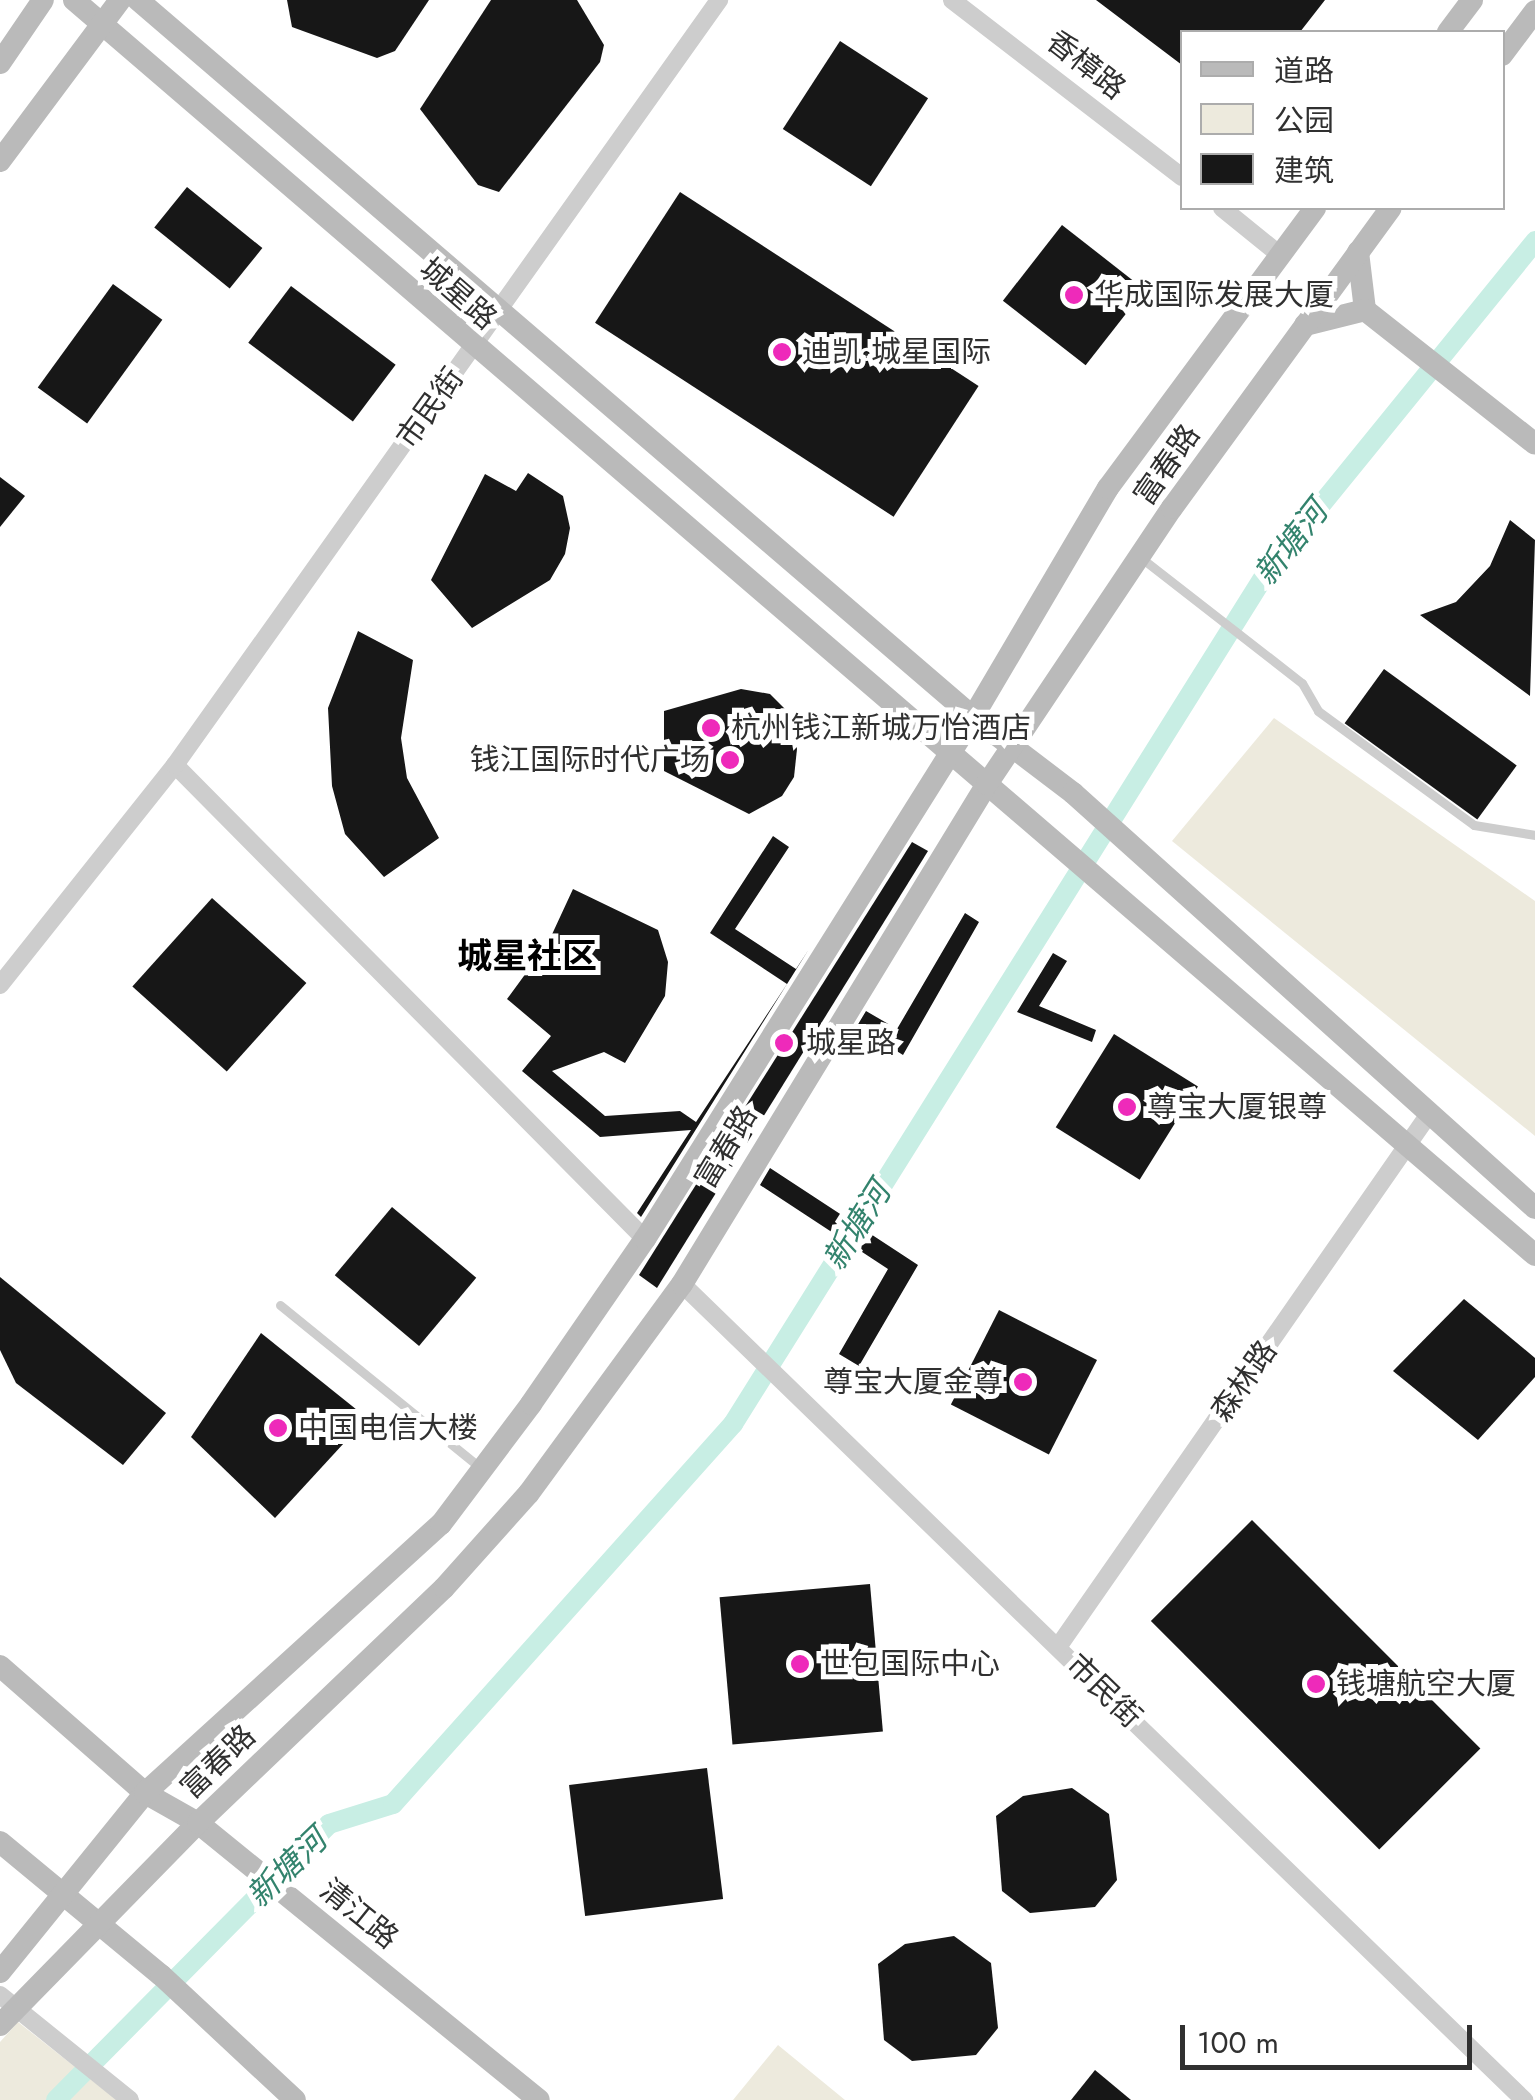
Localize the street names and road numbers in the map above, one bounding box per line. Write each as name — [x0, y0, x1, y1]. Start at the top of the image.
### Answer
street label: 香樟路 — [1039, 23, 1133, 107]
street label: 城星路 — [412, 251, 504, 337]
street label: 市民街 — [389, 361, 471, 455]
street label: 富春路 — [1126, 418, 1208, 512]
street label: 富春路 — [687, 1099, 765, 1195]
street label: 森林路 — [1203, 1334, 1285, 1428]
street label: 市民街 — [1059, 1647, 1149, 1735]
street label: 富春路 — [173, 1718, 263, 1806]
street label: 清江路 — [313, 1872, 405, 1956]

